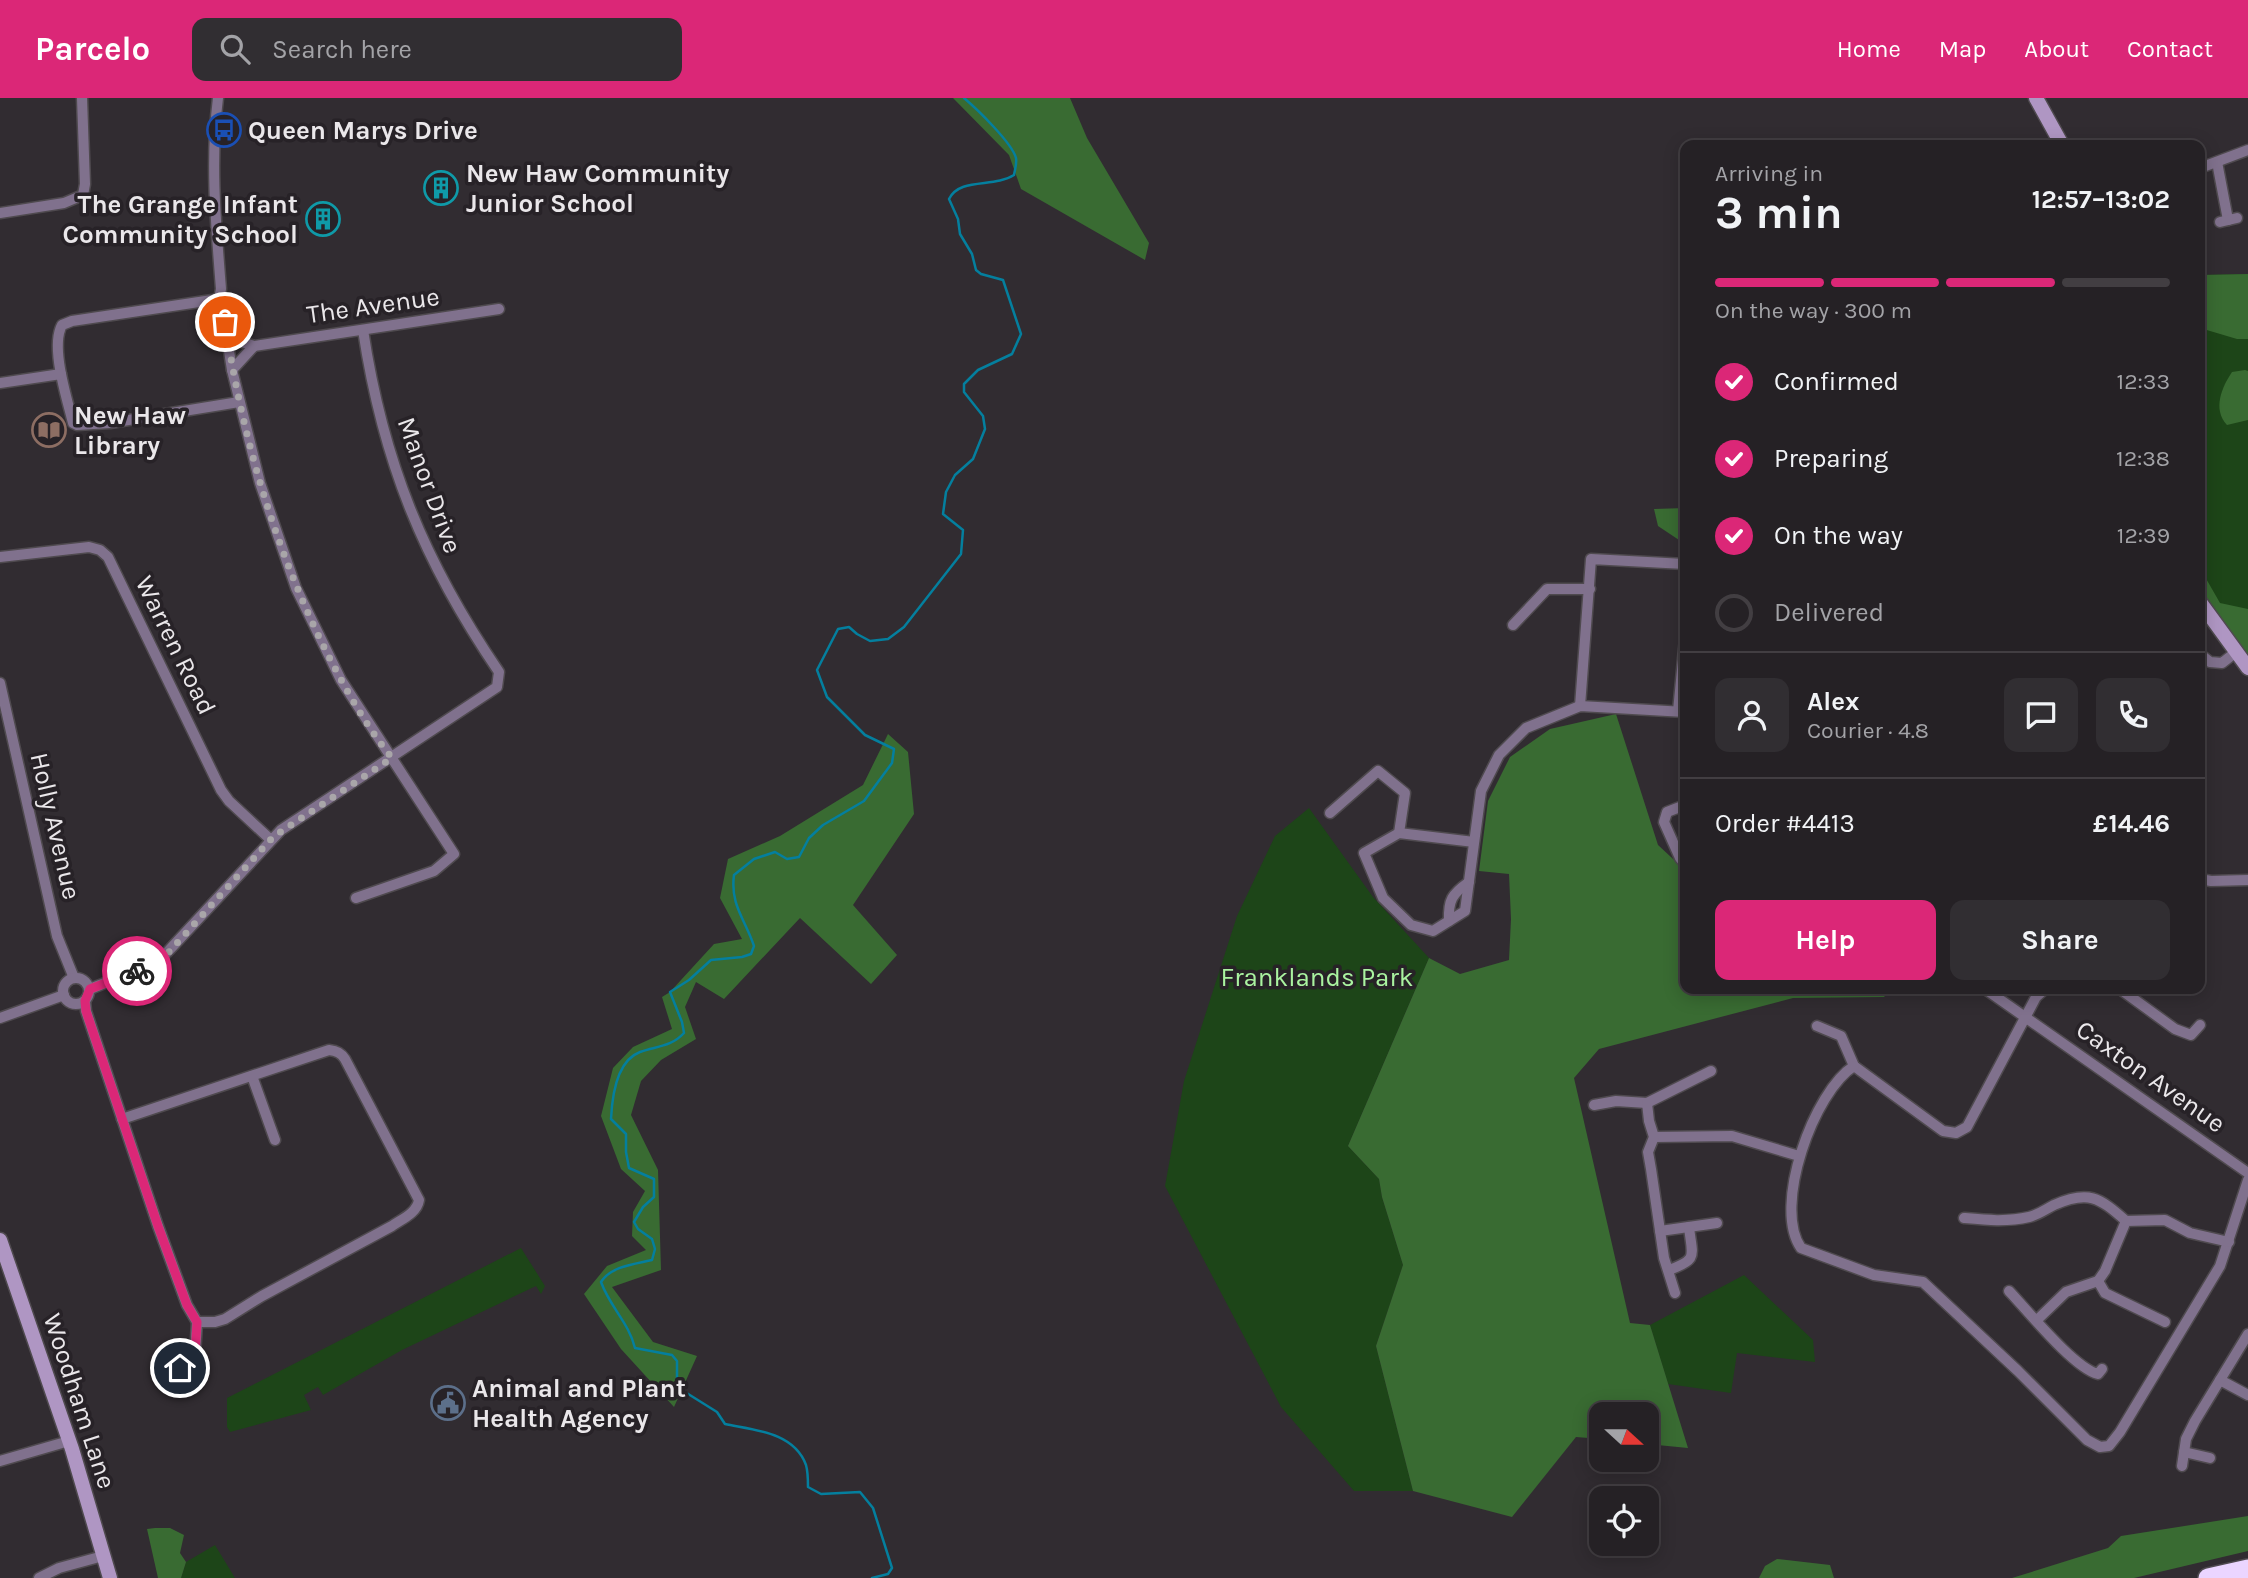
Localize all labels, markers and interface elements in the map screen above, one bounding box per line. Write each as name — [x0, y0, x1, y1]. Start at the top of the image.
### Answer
search box — [192, 18, 682, 81]
text: Parcelo — [35, 30, 150, 68]
icon: search — [216, 30, 254, 68]
text: Search here — [272, 34, 412, 65]
text: Home — [1837, 35, 1901, 63]
text: Map — [1939, 35, 1986, 63]
text: About — [2024, 35, 2089, 63]
text: Contact — [2127, 35, 2213, 63]
bus stop icon: Queen Marys Drive — [205, 111, 243, 149]
place label: Queen Marys Drive — [248, 115, 478, 146]
place label: New Haw Community Junior School — [466, 158, 729, 219]
text: Arriving in — [1715, 160, 1823, 187]
building icon: New Haw Community Junior School — [422, 169, 460, 207]
text: 12:57–13:02 — [2032, 184, 2170, 215]
text: 3 min — [1715, 186, 1843, 240]
place label: The Grange Infant Community School — [63, 189, 298, 250]
building icon: The Grange Infant Community School — [304, 200, 342, 238]
street label: The Avenue — [305, 281, 441, 330]
pin — [195, 292, 255, 352]
text: On the way · 300 m — [1715, 297, 1912, 324]
icon: bag — [206, 303, 244, 341]
icon: check — [1715, 363, 1753, 401]
text: Confirmed — [1774, 366, 1899, 397]
text: 12:33 — [2117, 368, 2170, 395]
place label: New Haw Library — [74, 400, 186, 461]
library icon: New Haw Library — [30, 411, 68, 449]
street label: Manor Drive — [391, 413, 468, 557]
icon: check — [1715, 440, 1753, 478]
text: Preparing — [1774, 443, 1888, 474]
text: 12:38 — [2116, 445, 2170, 472]
icon: check — [1715, 517, 1753, 555]
text: On the way — [1774, 520, 1903, 551]
text: 12:39 — [2117, 522, 2170, 549]
street label: Warren Road — [129, 571, 222, 720]
text: Delivered — [1774, 597, 1884, 628]
button: person — [1715, 678, 1789, 752]
button: chat — [2004, 678, 2078, 752]
button: phone — [2096, 678, 2170, 752]
text: Alex — [1807, 686, 1859, 717]
text: Courier · 4.8 — [1807, 717, 1929, 744]
street label: Holly Avenue — [24, 750, 87, 903]
text: Order #4413 — [1715, 808, 1855, 839]
text: £14.46 — [2093, 808, 2170, 839]
button: Help — [1715, 900, 1936, 980]
button: Share — [1950, 900, 2170, 980]
courier — [102, 936, 172, 1006]
icon: bike — [118, 952, 156, 990]
park label: Franklands Park — [1221, 962, 1413, 993]
street label: Caxton Avenue — [2070, 1014, 2231, 1139]
street label: Woodham Lane — [37, 1310, 122, 1493]
pin — [150, 1338, 210, 1398]
icon: home — [161, 1349, 199, 1387]
place label: Animal and Plant Health Agency — [472, 1373, 686, 1434]
public building icon: Animal and Plant Health Agency — [429, 1384, 467, 1422]
north arrow — [1589, 1402, 1659, 1472]
map controls — [1589, 1402, 1659, 1556]
button: locate — [1589, 1486, 1659, 1556]

